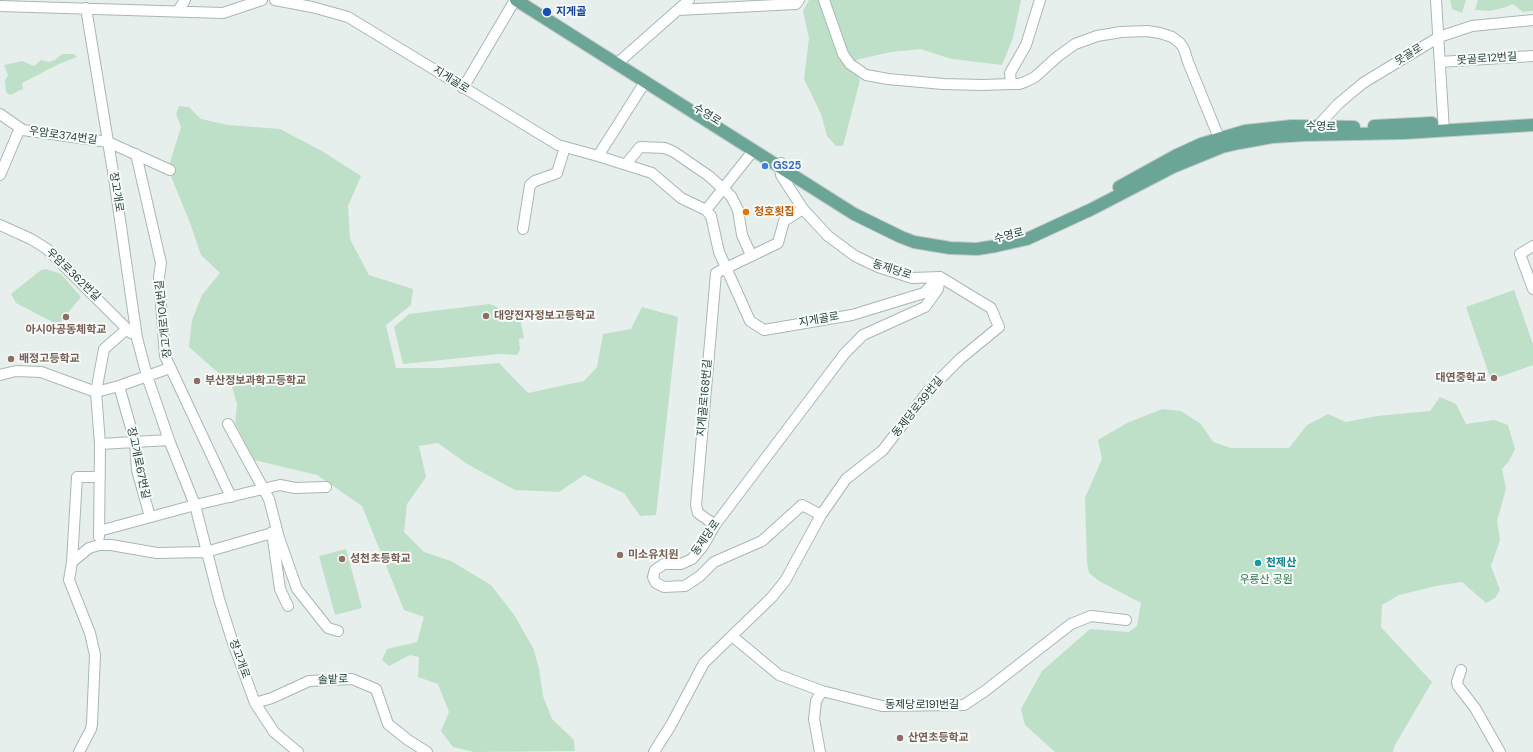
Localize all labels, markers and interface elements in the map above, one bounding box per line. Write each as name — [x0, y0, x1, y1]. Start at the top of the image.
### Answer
place label: 지게골 — [556, 5, 586, 19]
marker: 지게골 — [541, 6, 553, 18]
street label: 못골로 — [1393, 41, 1425, 69]
street label: 못골로12번길 — [1456, 50, 1518, 68]
street label: 지게골로 — [430, 64, 472, 96]
street label: 수영로 — [691, 101, 723, 129]
street label: 수영로 — [1306, 120, 1336, 134]
street label: 우암로374번길 — [28, 125, 98, 147]
place label: GS25 — [773, 159, 801, 173]
marker: GS25 — [760, 161, 770, 171]
street label: 장고개로 — [106, 171, 126, 213]
place label: 청호횟집 — [754, 205, 794, 219]
marker: 청호횟집 — [741, 207, 751, 217]
street label: 수영로 — [993, 226, 1025, 246]
street label: 우암로362번길 — [43, 246, 103, 304]
street label: 동제당로 — [871, 257, 913, 283]
street label: 장고개로104번길 — [153, 279, 175, 359]
place label: 대양전자정보고등학교 — [494, 309, 595, 323]
street label: 지게골로 — [798, 310, 840, 330]
marker: 대양전자정보고등학교 — [481, 311, 491, 321]
marker: 아시아공동체학교 — [61, 312, 71, 322]
place label: 아시아공동체학교 — [26, 323, 106, 337]
place label: 배정고등학교 — [19, 352, 80, 366]
marker: 배정고등학교 — [6, 354, 16, 364]
street label: 지게골로168번길 — [695, 359, 715, 437]
place label: 대연중학교 — [1435, 371, 1486, 385]
marker: 대연중학교 — [1489, 373, 1499, 383]
place label: 부산정보과학고등학교 — [205, 374, 306, 388]
street label: 동제당로39번길 — [890, 374, 946, 440]
marker: 부산정보과학고등학교 — [192, 376, 202, 386]
street label: 장고개로67번길 — [124, 426, 152, 500]
street label: 동제당로 — [689, 518, 723, 558]
place label: 미소유치원 — [628, 548, 679, 562]
marker: 미소유치원 — [615, 550, 625, 560]
place label: 성천초등학교 — [350, 552, 411, 566]
marker: 성천초등학교 — [337, 554, 347, 564]
place label: 천제산 — [1266, 556, 1296, 570]
marker: 천제산 — [1253, 558, 1263, 568]
park label: 우룡산 공원 — [1239, 573, 1293, 587]
street label: 장고개로 — [226, 638, 252, 680]
street label: 솔밭로 — [318, 673, 348, 687]
street label: 동제당로191번길 — [885, 698, 959, 712]
place label: 산연초등학교 — [908, 731, 969, 745]
marker: 산연초등학교 — [895, 733, 905, 743]

